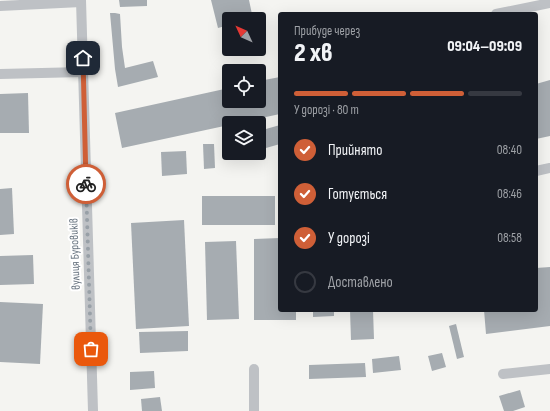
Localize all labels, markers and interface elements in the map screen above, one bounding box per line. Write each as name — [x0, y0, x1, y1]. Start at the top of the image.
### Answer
north arrow — [222, 12, 266, 56]
map controls — [222, 12, 266, 160]
text: Прибуде через — [294, 23, 360, 39]
text: 09:04–09:09 — [447, 37, 522, 56]
text: 2 хв — [294, 38, 333, 69]
pin — [66, 41, 100, 75]
icon: home — [72, 47, 94, 69]
button: locate — [222, 64, 266, 108]
text: У дорозі · 80 m — [294, 102, 359, 118]
button: layers — [222, 116, 266, 160]
icon: check — [294, 139, 316, 161]
text: Прийнято — [328, 141, 382, 160]
text: 08:40 — [497, 142, 522, 158]
courier — [66, 164, 106, 204]
icon: bike — [75, 173, 97, 195]
icon: check — [294, 183, 316, 205]
text: Готується — [328, 185, 387, 204]
text: 08:46 — [497, 186, 522, 202]
street label: вулиця Буровиків — [66, 218, 84, 290]
icon: check — [294, 227, 316, 249]
text: У дорозі — [328, 229, 370, 248]
text: 08:58 — [497, 230, 522, 246]
text: Доставлено — [328, 273, 393, 292]
pin — [74, 332, 108, 366]
icon: bag — [80, 338, 102, 360]

